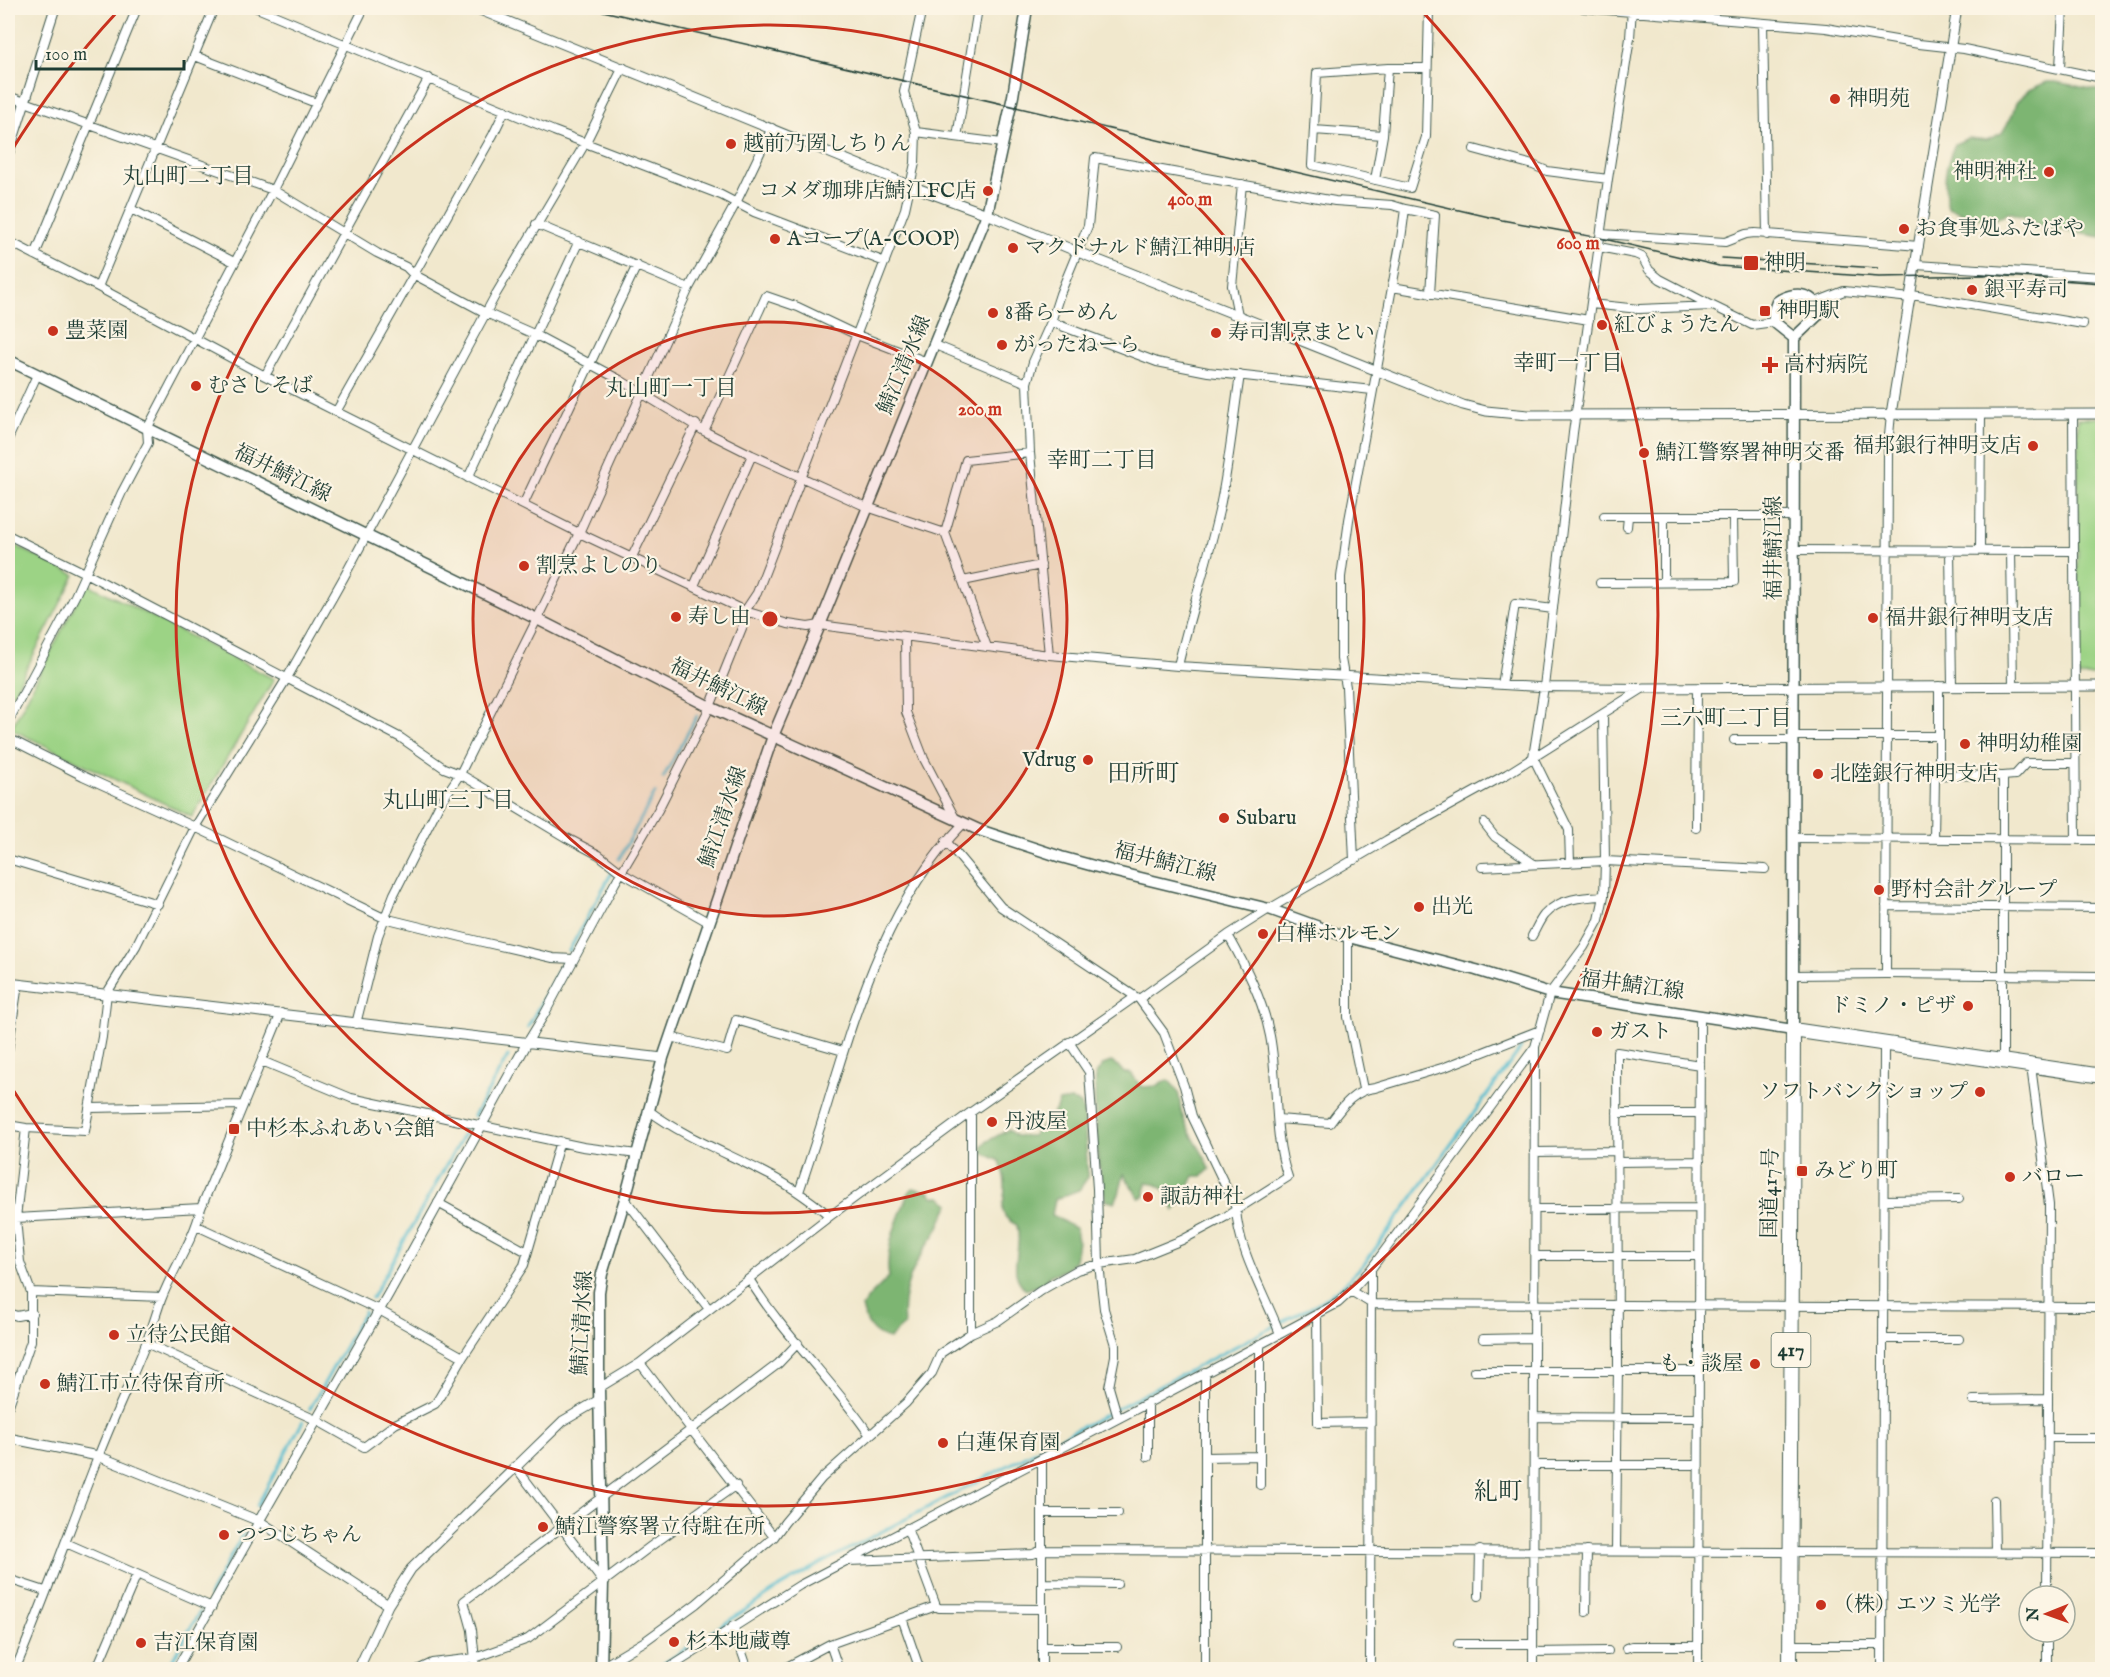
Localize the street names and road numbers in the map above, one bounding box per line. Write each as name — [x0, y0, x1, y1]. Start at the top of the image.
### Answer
street label: 鯖江清水線 — [872, 311, 938, 419]
street label: 福井鯖江線 — [229, 439, 335, 509]
street label: 福井鯖江線 — [1761, 496, 1788, 601]
street label: 福井鯖江線 — [665, 653, 771, 723]
street label: 鯖江清水線 — [694, 763, 754, 871]
street label: 福井鯖江線 — [1111, 837, 1219, 889]
street label: 福井鯖江線 — [1578, 965, 1686, 1007]
street label: 国道417号 — [1757, 1147, 1785, 1239]
street label: 鯖江清水線 — [567, 1270, 599, 1376]
road number: 417 — [1772, 1333, 1810, 1367]

